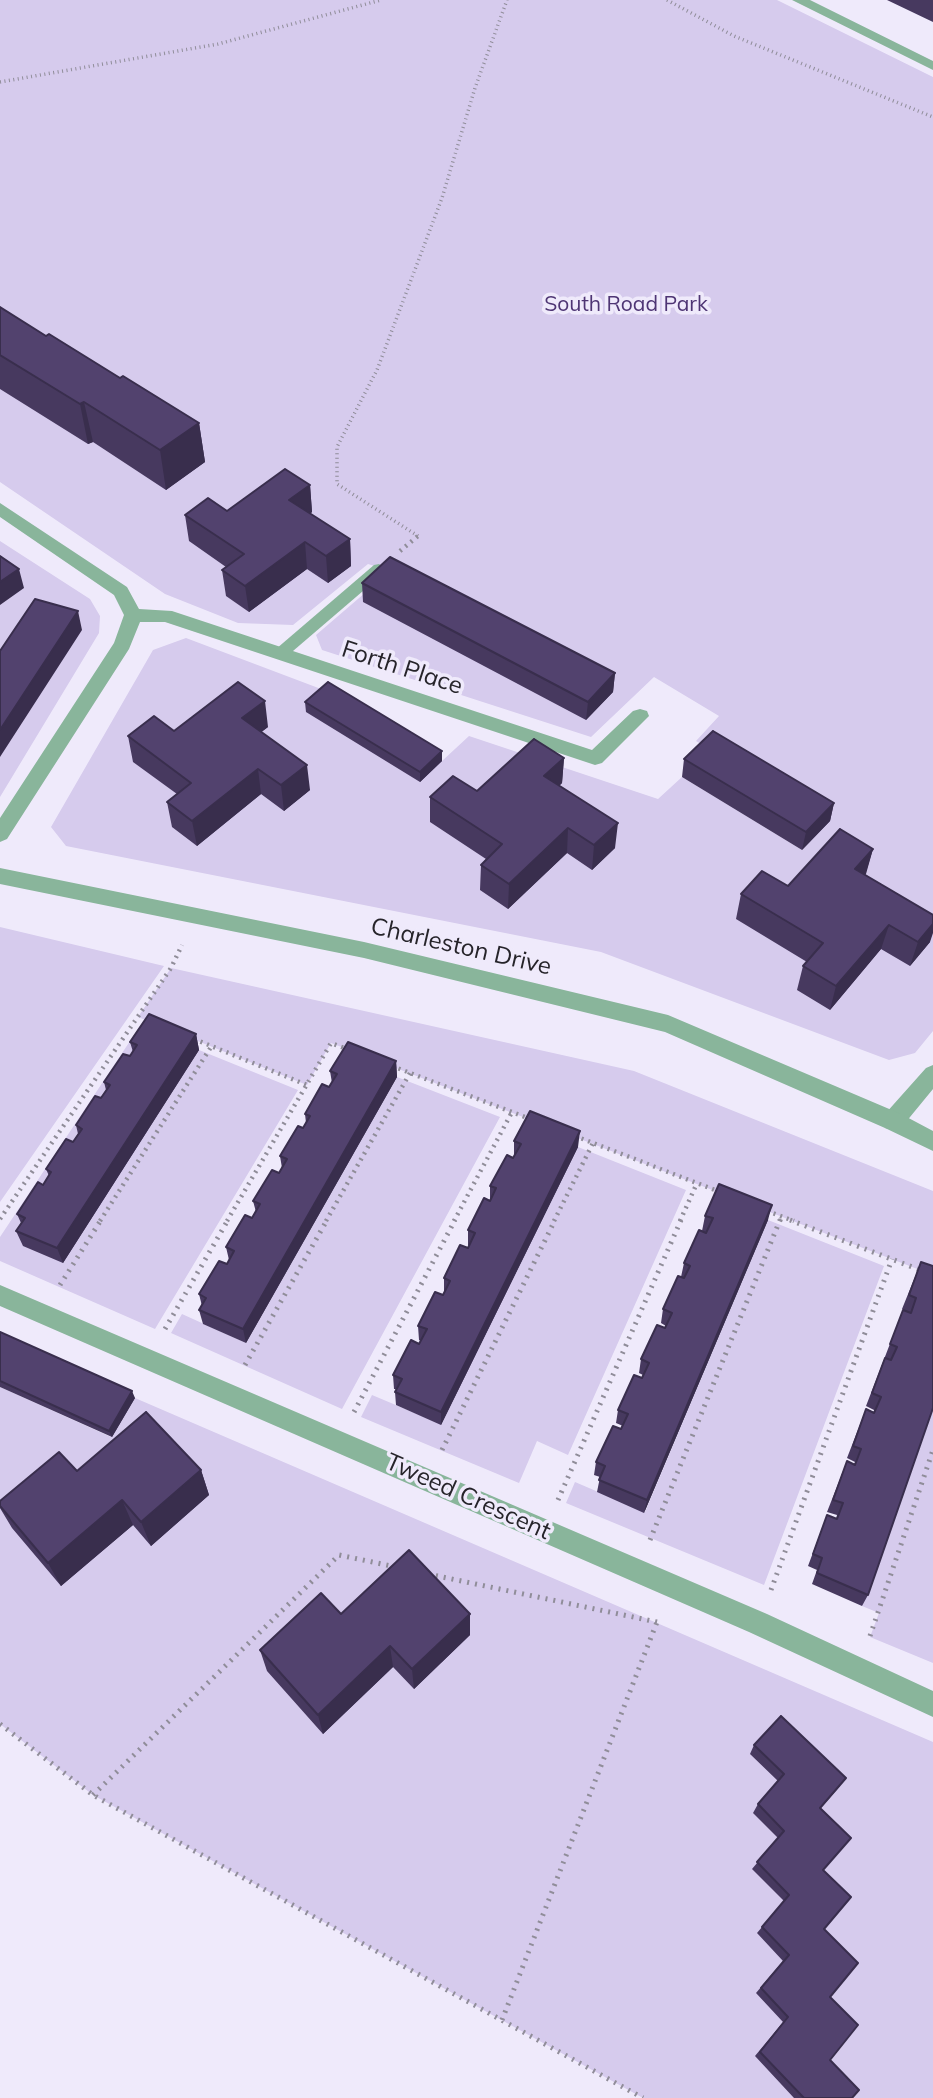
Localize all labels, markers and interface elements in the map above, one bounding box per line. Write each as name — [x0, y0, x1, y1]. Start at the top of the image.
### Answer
park label: South Road Park — [544, 292, 708, 318]
street label: Forth Place — [338, 635, 466, 701]
street label: Charleston Drive — [368, 912, 554, 982]
street label: Tweed Crescent — [381, 1448, 555, 1546]

